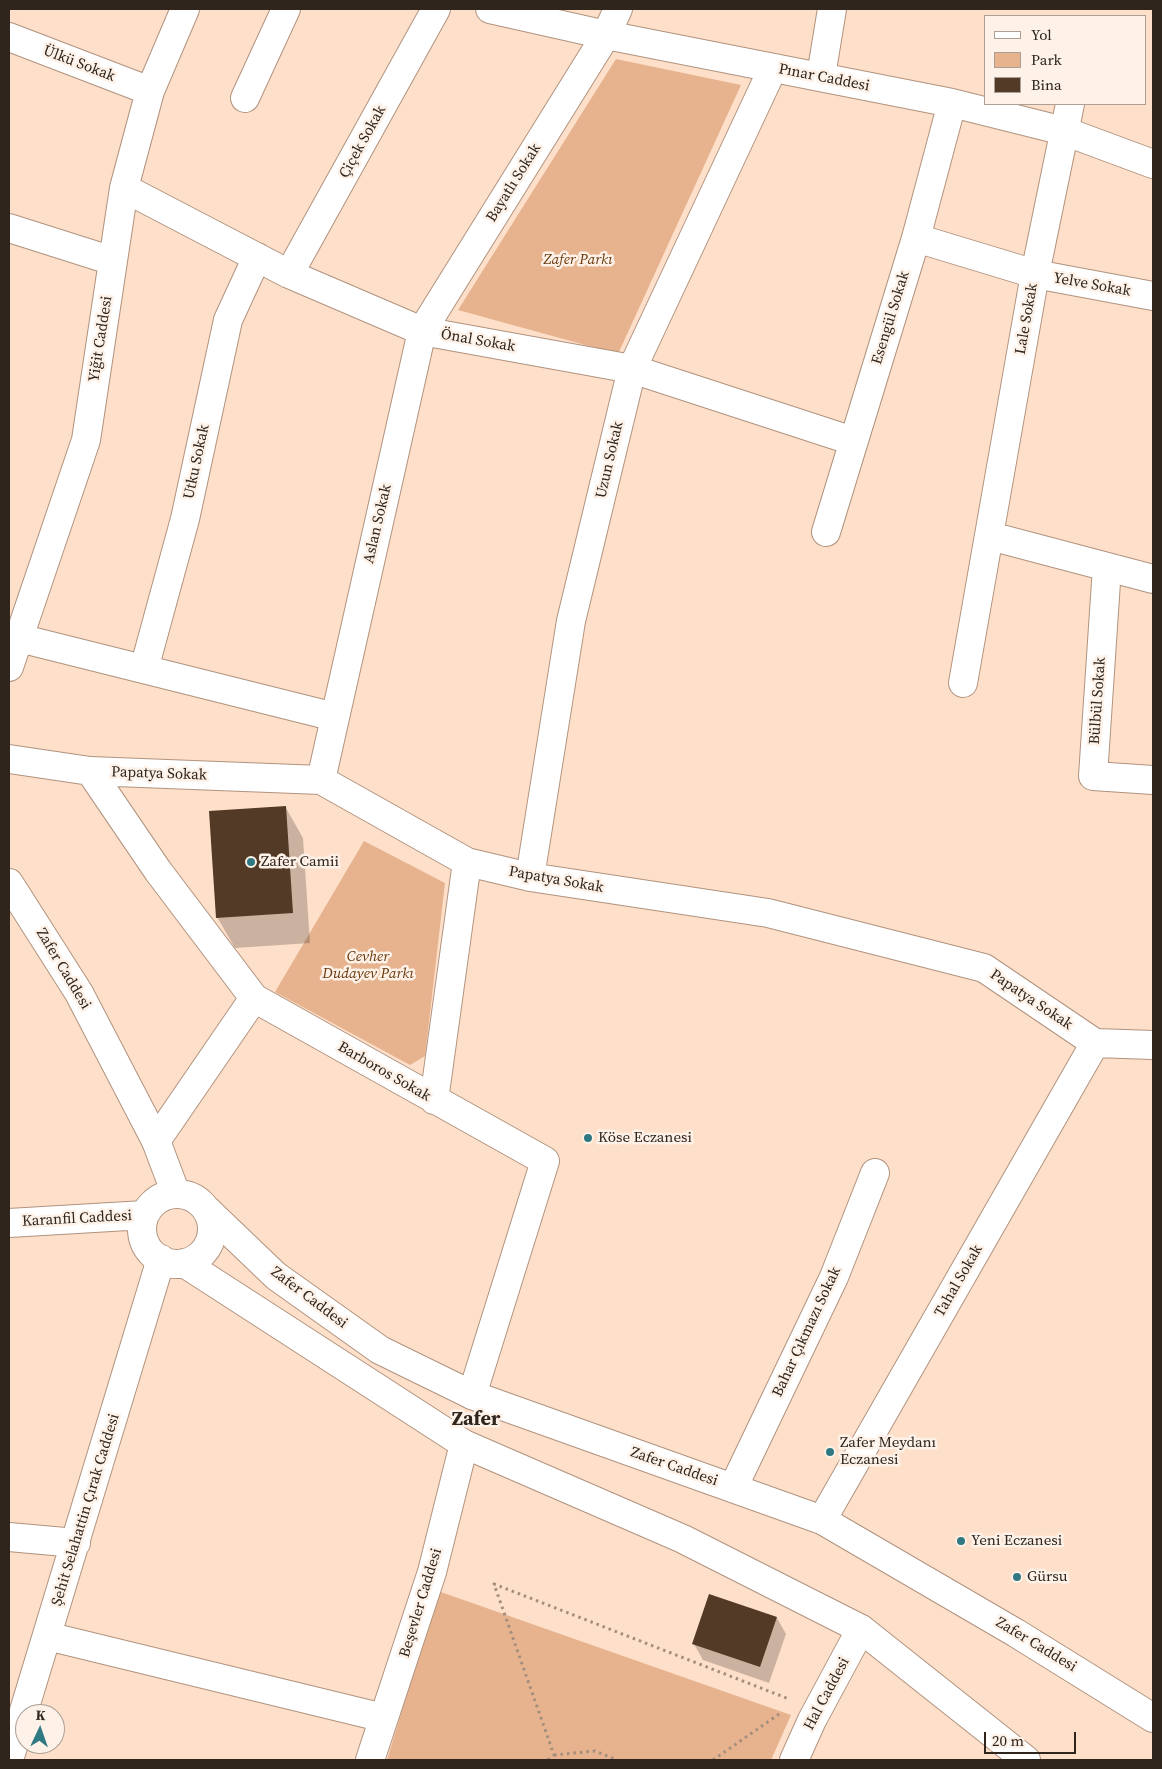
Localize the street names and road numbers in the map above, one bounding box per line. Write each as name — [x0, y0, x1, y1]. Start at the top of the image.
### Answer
street label: Ülkü Sokak — [40, 42, 118, 86]
street label: Pınar Caddesi — [777, 60, 871, 96]
street label: Çiçek Sokak — [336, 103, 390, 181]
street label: Bayatlı Sokak — [483, 140, 545, 226]
street label: Esengül Sokak — [868, 269, 914, 367]
street label: Yelve Sokak — [1052, 269, 1132, 301]
street label: Lale Sokak — [1012, 282, 1042, 356]
street label: Yiğit Caddesi — [85, 295, 117, 383]
street label: Önal Sokak — [439, 326, 517, 356]
street label: Uzun Sokak — [592, 420, 628, 500]
street label: Utku Sokak — [180, 423, 214, 501]
street label: Aslan Sokak — [360, 483, 396, 565]
street label: Bülbül Sokak — [1086, 657, 1110, 745]
street label: Papatya Sokak — [111, 763, 207, 785]
street label: Papatya Sokak — [507, 863, 605, 897]
street label: Zafer Caddesi — [32, 925, 94, 1013]
street label: Papatya Sokak — [986, 966, 1076, 1034]
street label: Barboros Sokak — [334, 1038, 434, 1106]
street label: Karanfil Caddesi — [22, 1207, 132, 1231]
street label: Tahal Sokak — [931, 1242, 987, 1320]
street label: Zafer Caddesi — [267, 1263, 351, 1333]
street label: Bahar Çıkmazı Sokak — [769, 1264, 845, 1400]
street label: Şehit Selahattin Çırak Caddesi — [48, 1412, 124, 1608]
street label: Zafer Caddesi — [628, 1444, 720, 1490]
street label: Beşevler Caddesi — [396, 1546, 446, 1660]
street label: Zafer Caddesi — [992, 1614, 1080, 1676]
street label: Hal Caddesi — [800, 1655, 854, 1733]

